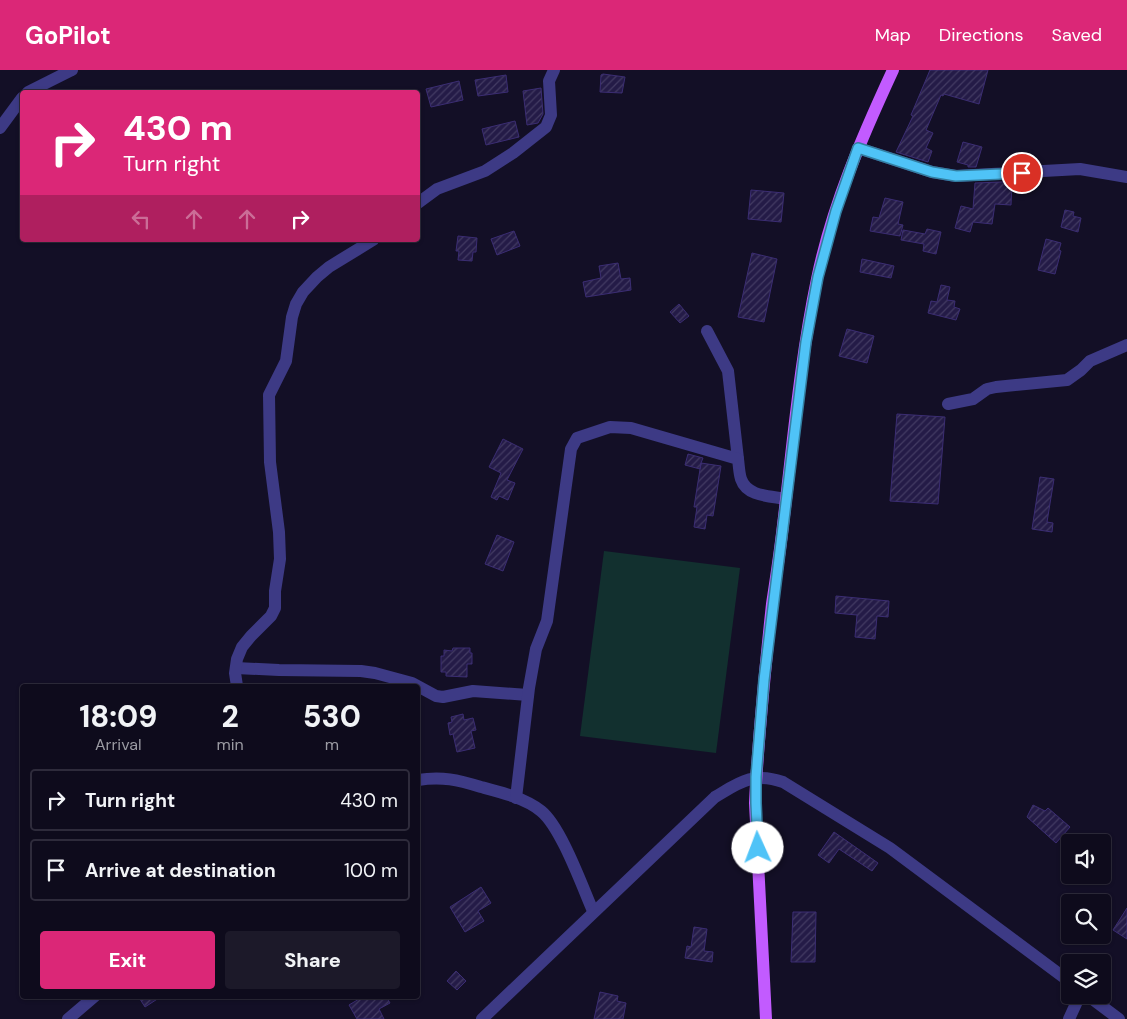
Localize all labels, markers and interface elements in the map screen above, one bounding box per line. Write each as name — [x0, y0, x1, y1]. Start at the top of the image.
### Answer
text: GoPilot — [25, 20, 111, 51]
text: Map — [875, 23, 911, 47]
text: Directions — [939, 23, 1024, 47]
text: Saved — [1052, 23, 1102, 47]
text: 430 m — [123, 105, 233, 151]
icon: right — [40, 110, 105, 175]
text: Turn right — [123, 149, 220, 178]
pin — [1001, 152, 1043, 194]
icon: arrive — [1008, 159, 1036, 187]
icon: left — [127, 205, 155, 233]
icon: ahead — [180, 205, 208, 233]
icon: ahead — [233, 205, 261, 233]
icon: right — [286, 205, 314, 233]
text: 18:09 — [79, 697, 157, 736]
text: 2 — [221, 697, 239, 736]
text: 530 — [303, 697, 361, 736]
text: Arrival — [95, 734, 142, 755]
text: min — [216, 734, 244, 755]
text: m — [325, 734, 339, 755]
icon: right — [42, 786, 70, 814]
text: Turn right — [85, 788, 175, 813]
text: 430 m — [340, 788, 398, 813]
position arrow — [731, 821, 783, 873]
map controls — [1061, 834, 1111, 1004]
button: sound — [1061, 834, 1111, 884]
icon: arrive — [42, 856, 70, 884]
text: Arrive at destination — [85, 858, 276, 883]
text: 100 m — [344, 858, 398, 883]
button: search — [1061, 894, 1111, 944]
button: Exit — [40, 931, 215, 989]
button: Share — [225, 931, 400, 989]
button: layers — [1061, 954, 1111, 1004]

